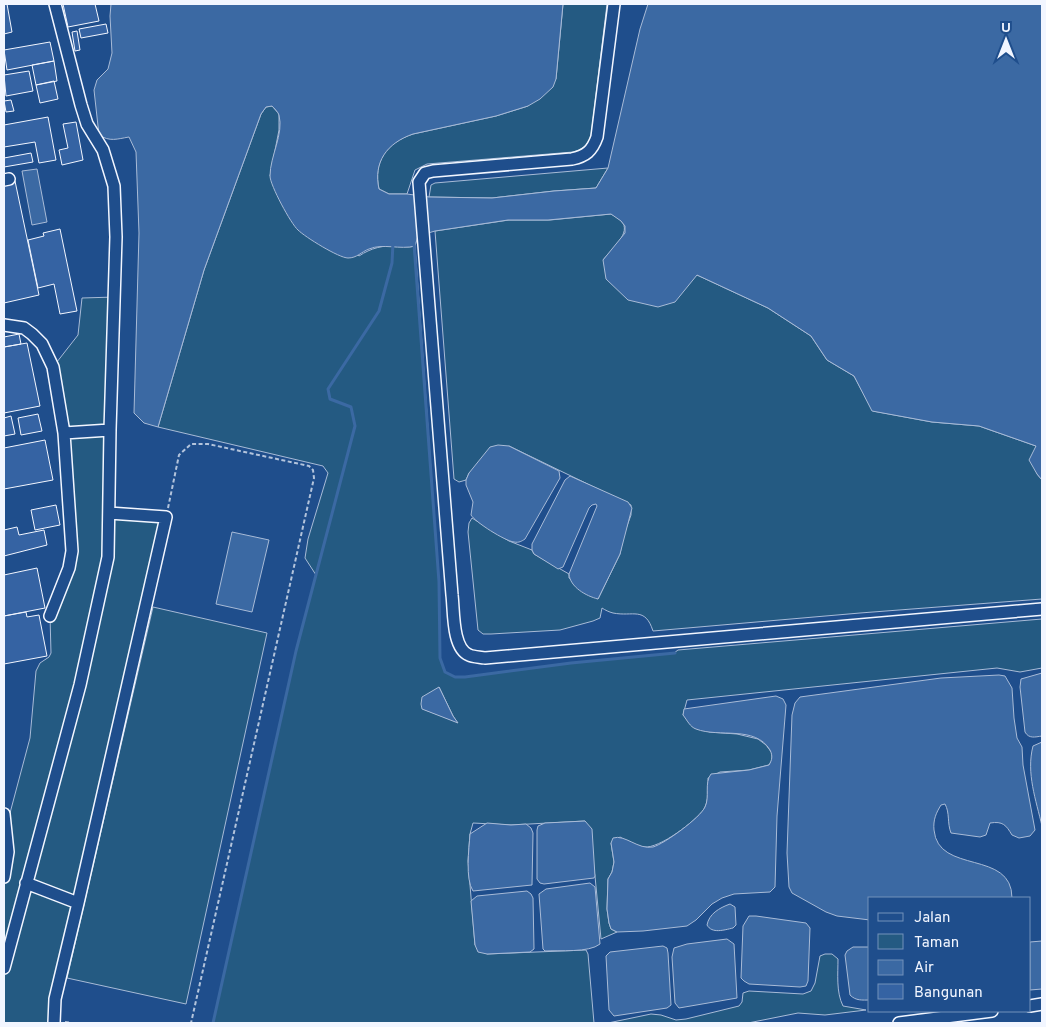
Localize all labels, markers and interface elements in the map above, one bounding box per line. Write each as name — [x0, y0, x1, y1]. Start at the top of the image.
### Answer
north arrow — [981, 15, 1031, 65]
text: U — [1001, 20, 1011, 37]
legend — [868, 897, 1031, 1012]
text: Jalan — [914, 909, 951, 928]
text: Taman — [914, 934, 959, 953]
text: Air — [914, 959, 934, 978]
text: Bangunan — [914, 984, 983, 1003]

